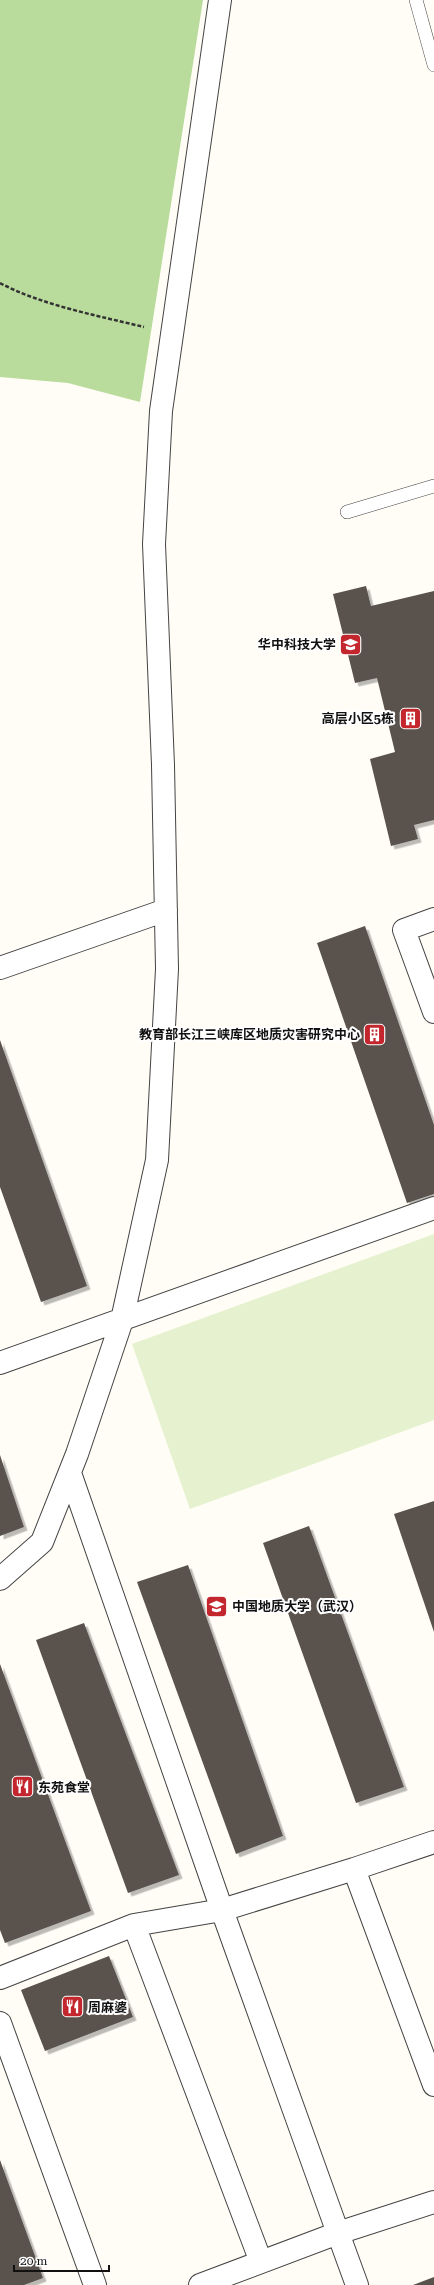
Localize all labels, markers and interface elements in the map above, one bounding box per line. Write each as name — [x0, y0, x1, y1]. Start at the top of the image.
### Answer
school or university icon: 华中科技大学 — [338, 631, 364, 657]
place label: 华中科技大学 — [258, 637, 336, 652]
building icon: 高层小区5栋 — [397, 705, 423, 731]
place label: 高层小区5栋 — [322, 711, 394, 726]
building icon: 教育部长江三峡库区地质灾害研究中心 — [362, 1021, 388, 1047]
place label: 教育部长江三峡库区地质灾害研究中心 — [139, 1027, 360, 1042]
school or university icon: 中国地质大学（武汉） — [204, 1593, 230, 1619]
place label: 中国地质大学（武汉） — [232, 1599, 362, 1614]
restaurant icon: 东苑食堂 — [10, 1774, 36, 1800]
place label: 东苑食堂 — [38, 1780, 90, 1795]
restaurant icon: 周麻婆 — [60, 1994, 86, 2020]
place label: 周麻婆 — [88, 2000, 127, 2015]
scale bar — [14, 2247, 109, 2273]
text: 20 m — [20, 2254, 47, 2268]

